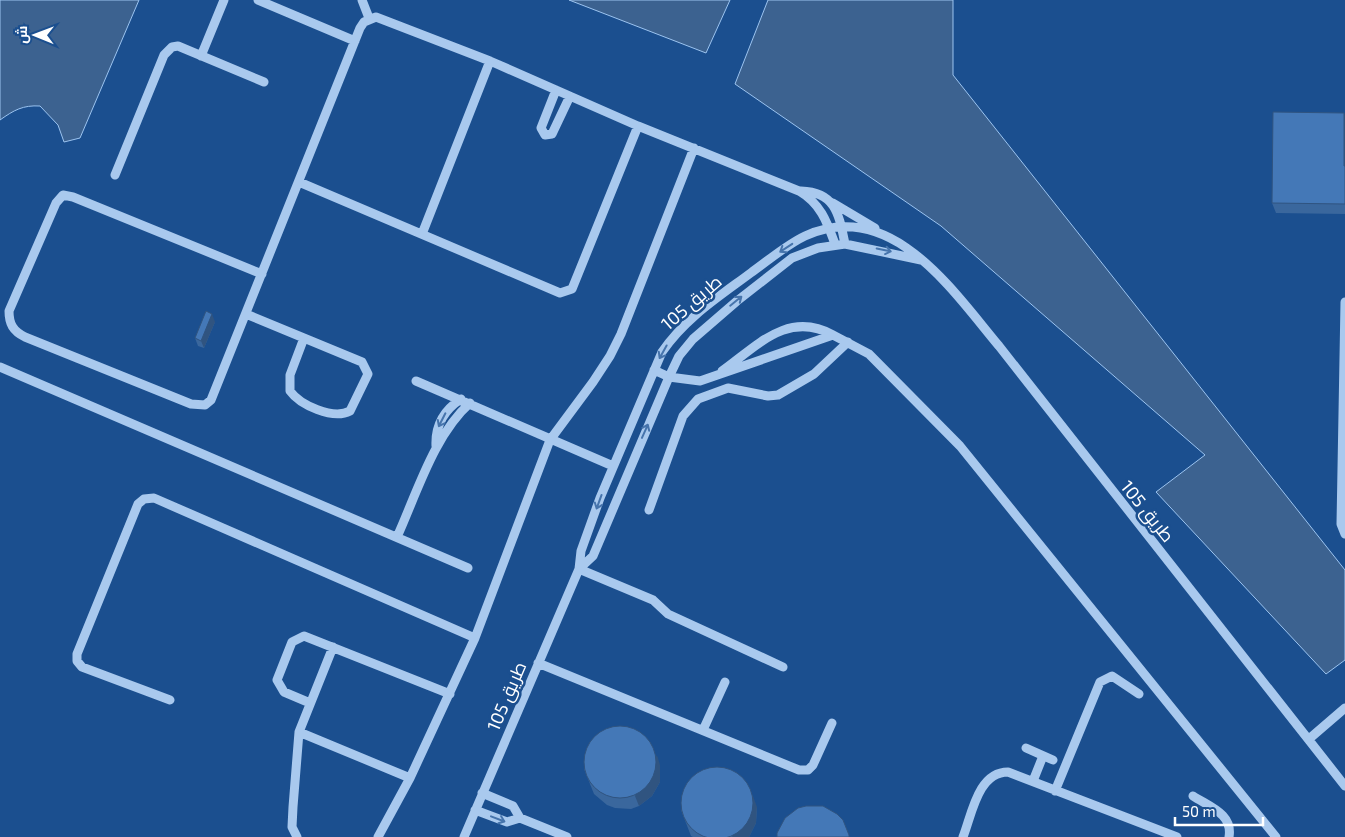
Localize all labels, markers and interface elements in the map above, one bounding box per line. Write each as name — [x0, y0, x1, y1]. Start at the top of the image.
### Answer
north arrow — [10, 10, 60, 60]
text: ش — [13, 26, 31, 44]
one-way arrow — [779, 244, 793, 254]
one-way arrow — [876, 246, 892, 255]
street label: طريق 105 — [656, 270, 727, 336]
one-way arrow — [730, 296, 743, 307]
one-way arrow — [657, 345, 667, 359]
one-way arrow — [436, 413, 446, 428]
one-way arrow — [640, 424, 650, 439]
street label: طريق 105 — [1115, 476, 1179, 547]
one-way arrow — [594, 493, 603, 509]
street label: طريق 105 — [482, 658, 532, 735]
scale bar — [1175, 794, 1262, 826]
text: 50 m — [1182, 802, 1216, 820]
one-way arrow — [489, 815, 505, 824]

